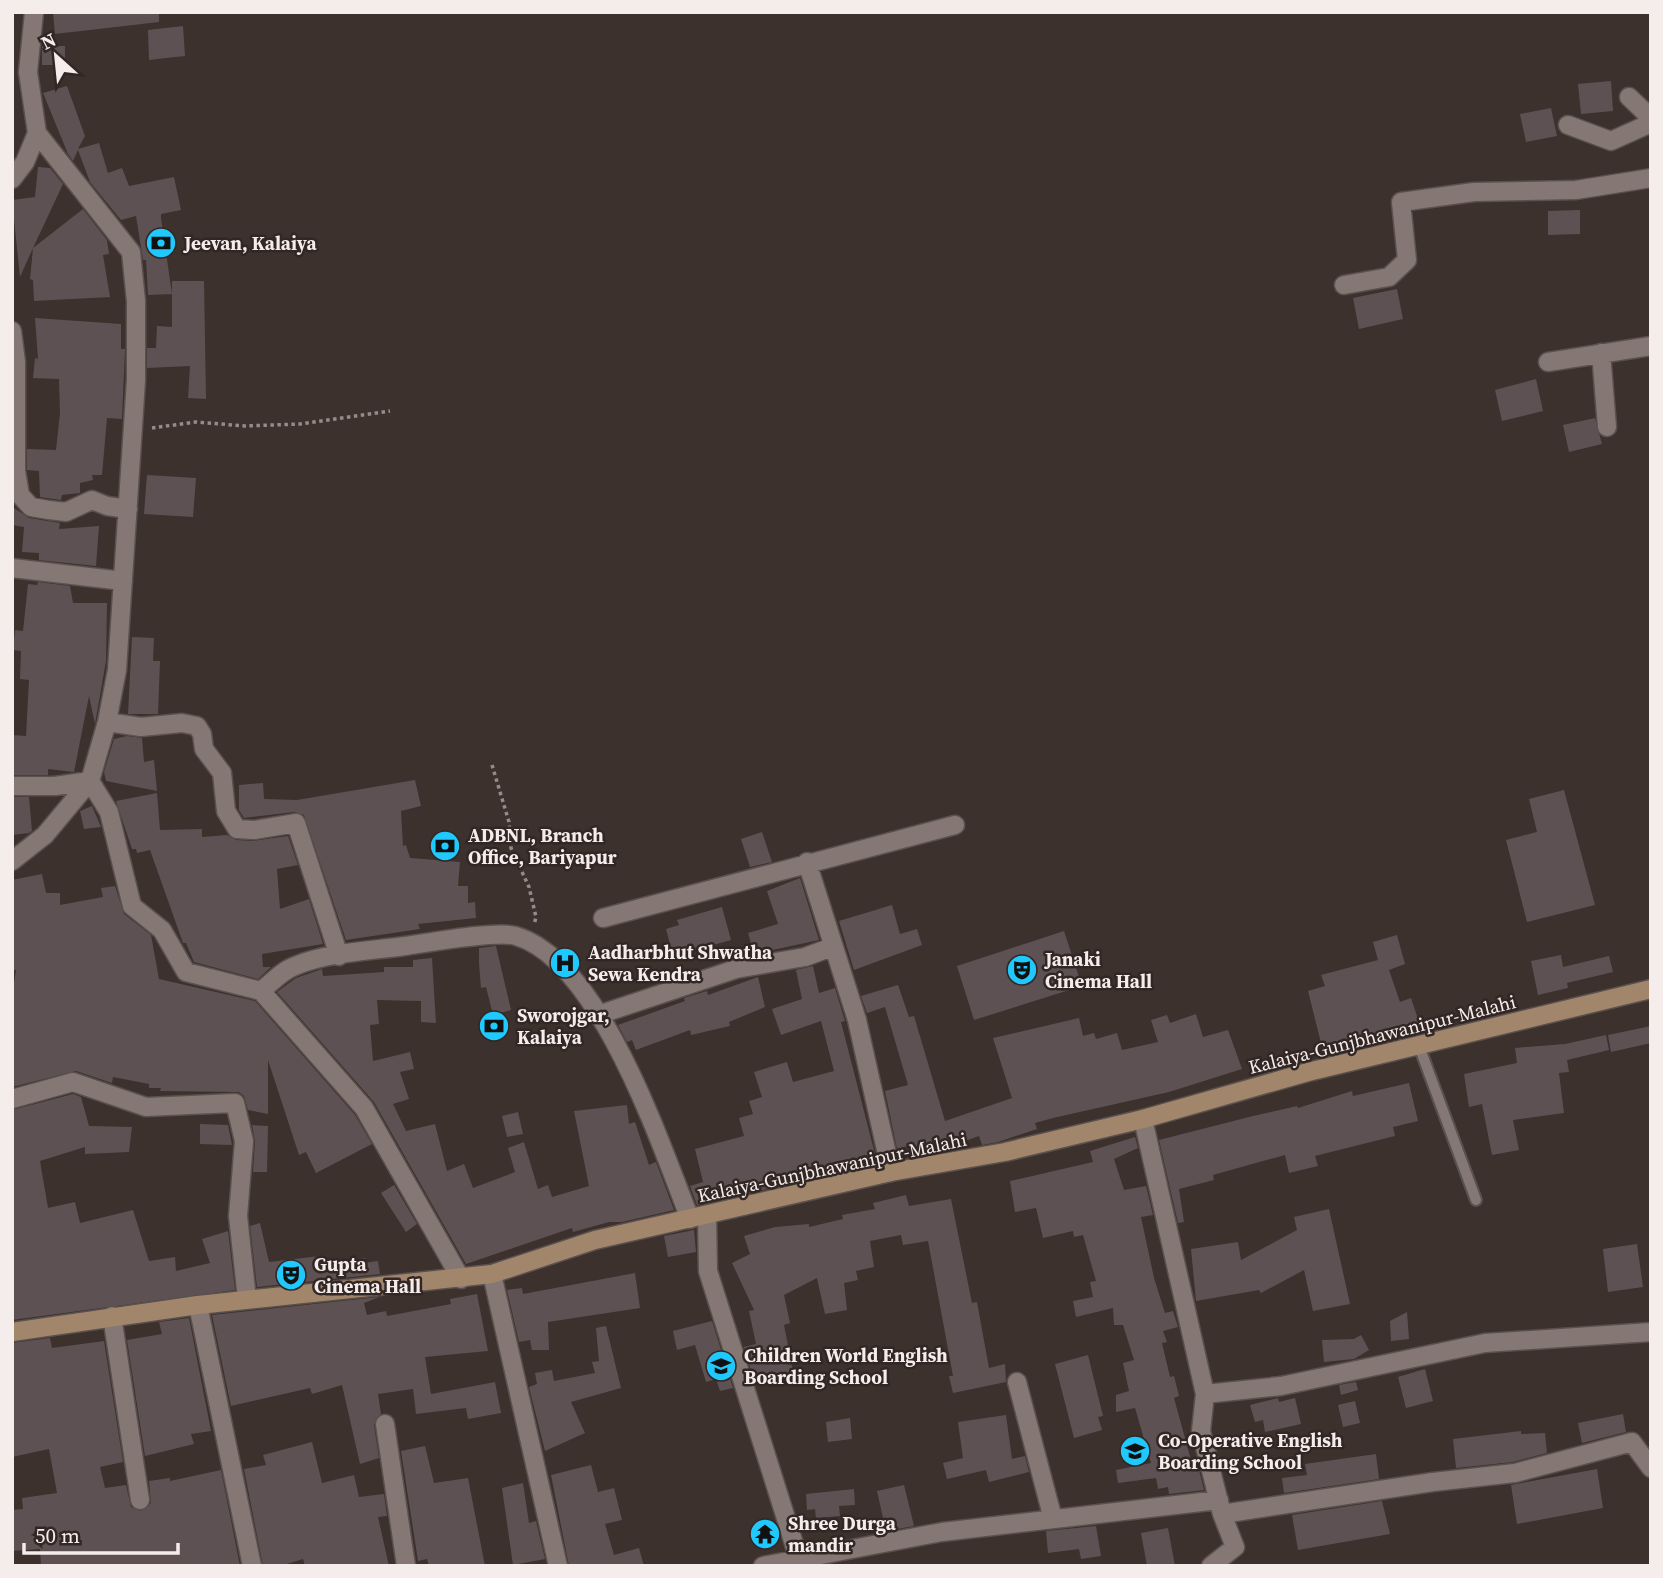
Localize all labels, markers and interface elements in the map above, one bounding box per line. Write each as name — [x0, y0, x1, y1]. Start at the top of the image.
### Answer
north arrow — [21, 21, 91, 91]
text: N — [36, 26, 60, 56]
bank icon: Jeevan, Kalaiya — [144, 226, 178, 260]
place label: Jeevan, Kalaiya — [183, 230, 317, 256]
place label: ADBNL, Branch Office, Bariyapur — [468, 822, 617, 870]
bank icon: ADBNL, Branch Office, Bariyapur — [428, 829, 462, 863]
place label: Aadharbhut Shwatha Sewa Kendra — [588, 939, 773, 987]
hospital icon: Aadharbhut Shwatha Sewa Kendra — [548, 946, 582, 980]
place label: Janaki Cinema Hall — [1044, 946, 1152, 994]
theatre icon: Janaki Cinema Hall — [1005, 953, 1039, 987]
street label: Kalaiya-Gunjbhawanipur-Malahi — [1246, 988, 1519, 1080]
place label: Sworojgar, Kalaiya — [517, 1002, 610, 1050]
bank icon: Sworojgar, Kalaiya — [477, 1009, 511, 1043]
street label: Kalaiya-Gunjbhawanipur-Malahi — [695, 1126, 969, 1208]
place label: Gupta Cinema Hall — [314, 1251, 421, 1299]
theatre icon: Gupta Cinema Hall — [274, 1258, 308, 1292]
place label: Children World English Boarding School — [744, 1342, 948, 1390]
school or university icon: Children World English Boarding School — [704, 1349, 738, 1383]
place label: Co-Operative English Boarding School — [1158, 1427, 1343, 1475]
school or university icon: Co-Operative English Boarding School — [1118, 1434, 1152, 1468]
place label: Shree Durga mandir — [788, 1510, 897, 1558]
scale bar — [24, 1512, 178, 1556]
temple icon: Shree Durga mandir — [748, 1517, 782, 1551]
text: 50 m — [35, 1521, 80, 1550]

